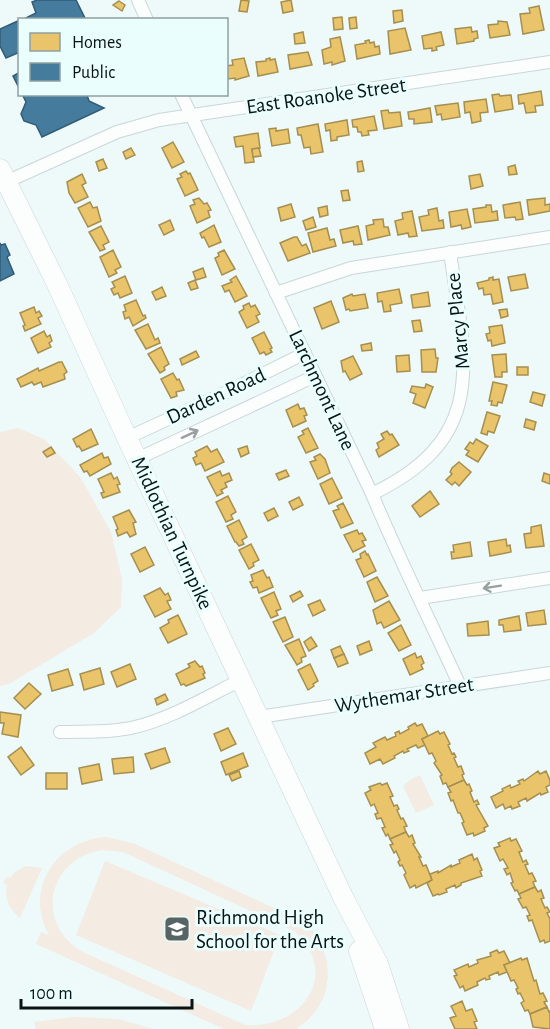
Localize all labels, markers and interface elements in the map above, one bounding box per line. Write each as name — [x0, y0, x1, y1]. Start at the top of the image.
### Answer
legend — [18, 18, 228, 96]
text: Homes — [72, 34, 122, 52]
text: Public — [72, 64, 115, 82]
street label: East Roanoke Street — [245, 74, 407, 118]
street label: Marcy Place — [443, 272, 473, 370]
street label: Larchmont Lane — [285, 326, 359, 454]
street label: Darden Road — [163, 364, 269, 428]
one-way arrow — [180, 427, 198, 439]
street label: Midlothian Turnpike — [127, 453, 217, 613]
one-way arrow — [483, 581, 503, 592]
street label: Wythemar Street — [333, 674, 475, 716]
place label: Richmond High School for the Arts — [196, 907, 344, 952]
school or university icon: Richmond High School for the Arts — [162, 914, 192, 944]
scale bar — [21, 972, 192, 1010]
text: 100 m — [30, 985, 73, 1003]

